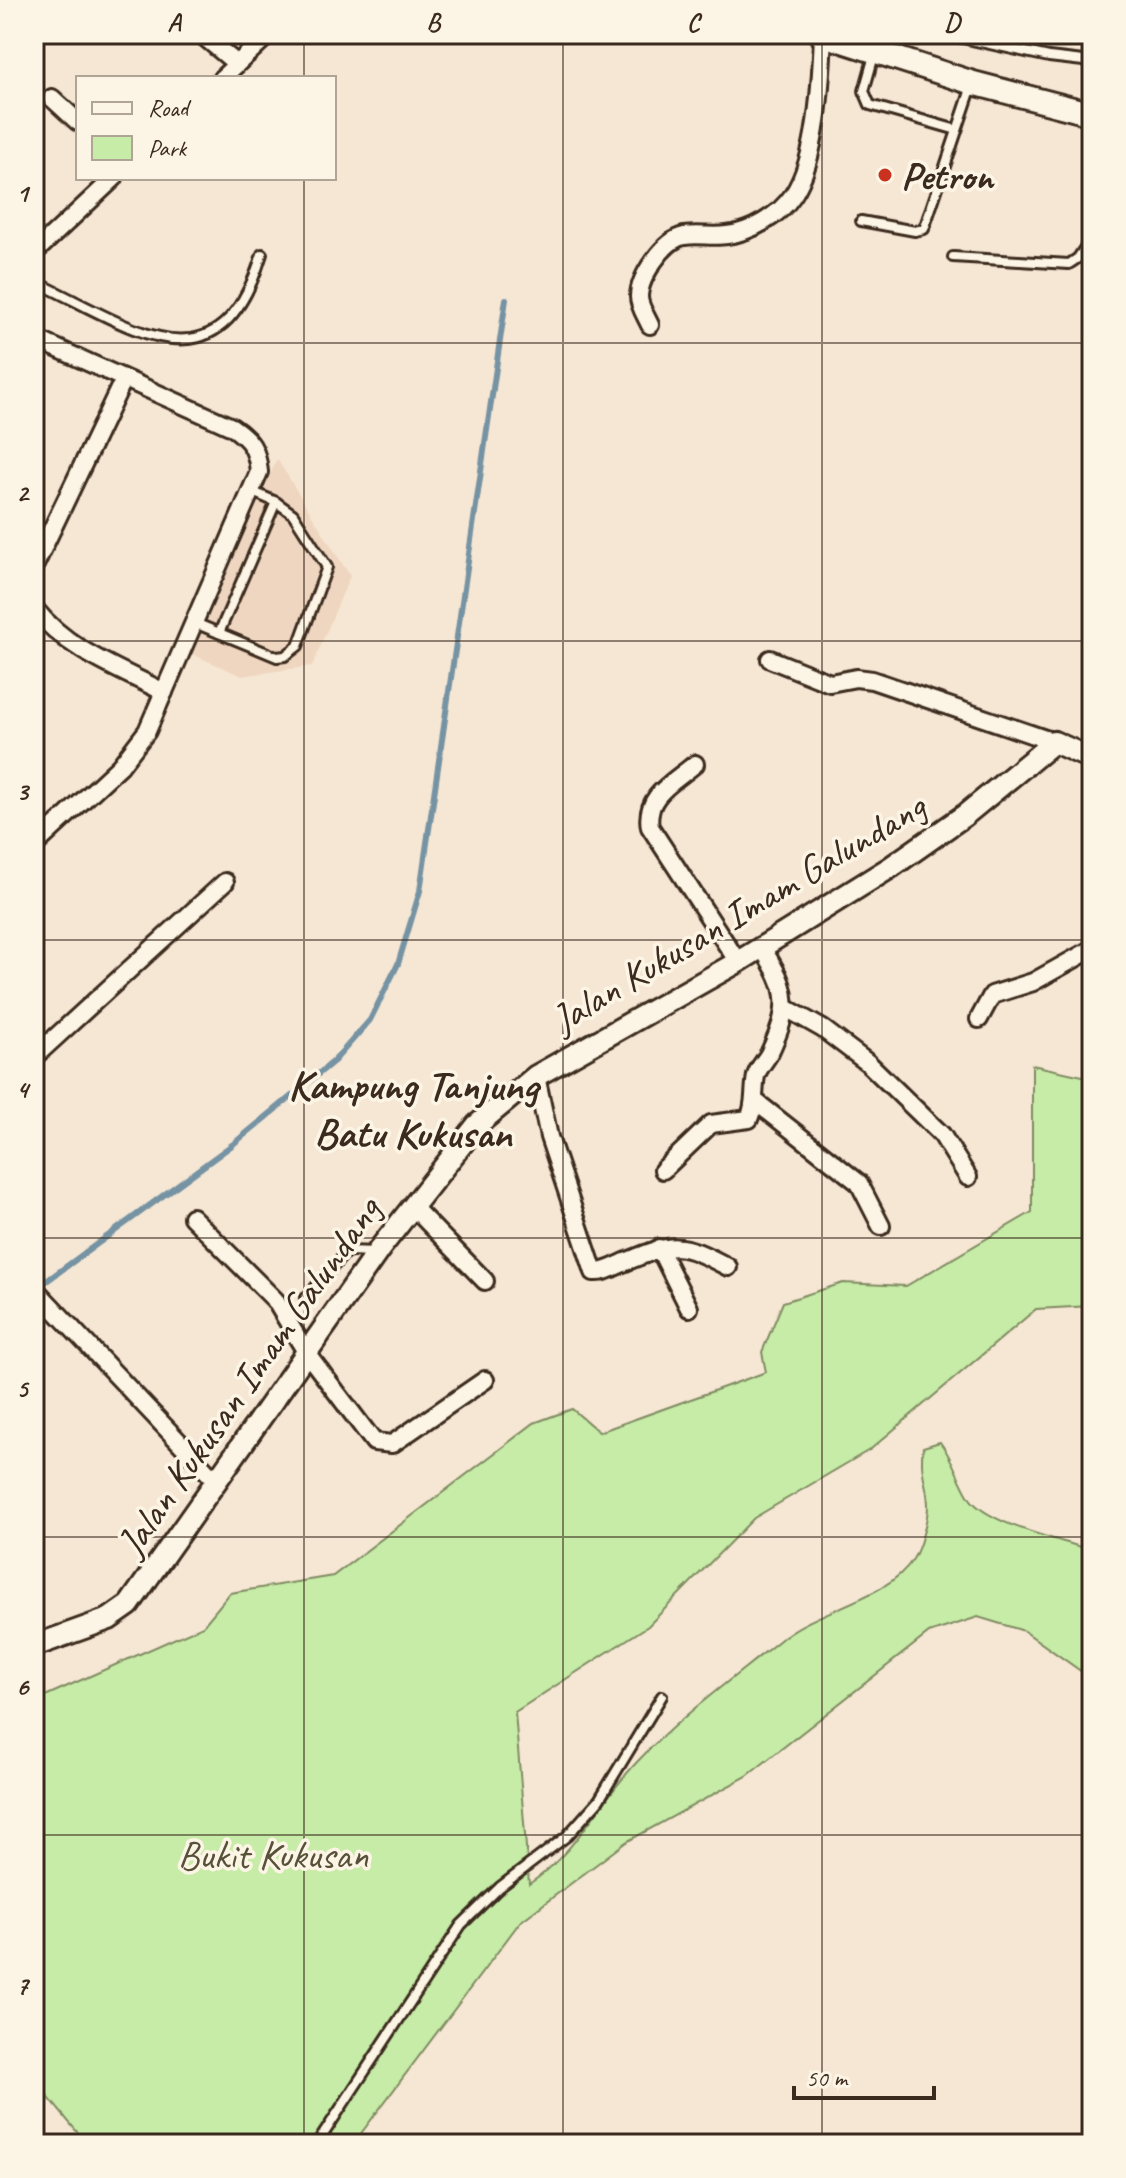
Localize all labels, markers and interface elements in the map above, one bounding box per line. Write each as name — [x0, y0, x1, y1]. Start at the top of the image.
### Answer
text: A — [167, 6, 182, 39]
text: B — [426, 6, 442, 39]
text: C — [687, 6, 703, 39]
text: D — [944, 6, 962, 39]
legend — [76, 76, 336, 180]
text: Road — [148, 93, 192, 123]
text: Park — [148, 133, 188, 163]
place label: Petron — [901, 151, 995, 201]
marker: Petron — [876, 166, 894, 184]
text: 1 — [16, 177, 31, 210]
text: 2 — [16, 476, 30, 509]
text: 3 — [16, 775, 30, 808]
street label: Jalan Kukusan Imam Galundang — [541, 780, 937, 1045]
district label: Kampung Tanjung Batu Kukusan — [288, 1059, 541, 1160]
text: 4 — [16, 1073, 31, 1106]
street label: Jalan Kukusan Imam Galundang — [105, 1185, 393, 1567]
text: 5 — [16, 1372, 30, 1405]
text: 6 — [16, 1670, 30, 1703]
park label: Bukit Kukusan — [178, 1830, 369, 1880]
text: 7 — [16, 1969, 30, 2002]
scale bar — [794, 2050, 934, 2100]
text: 50 m — [806, 2063, 849, 2093]

